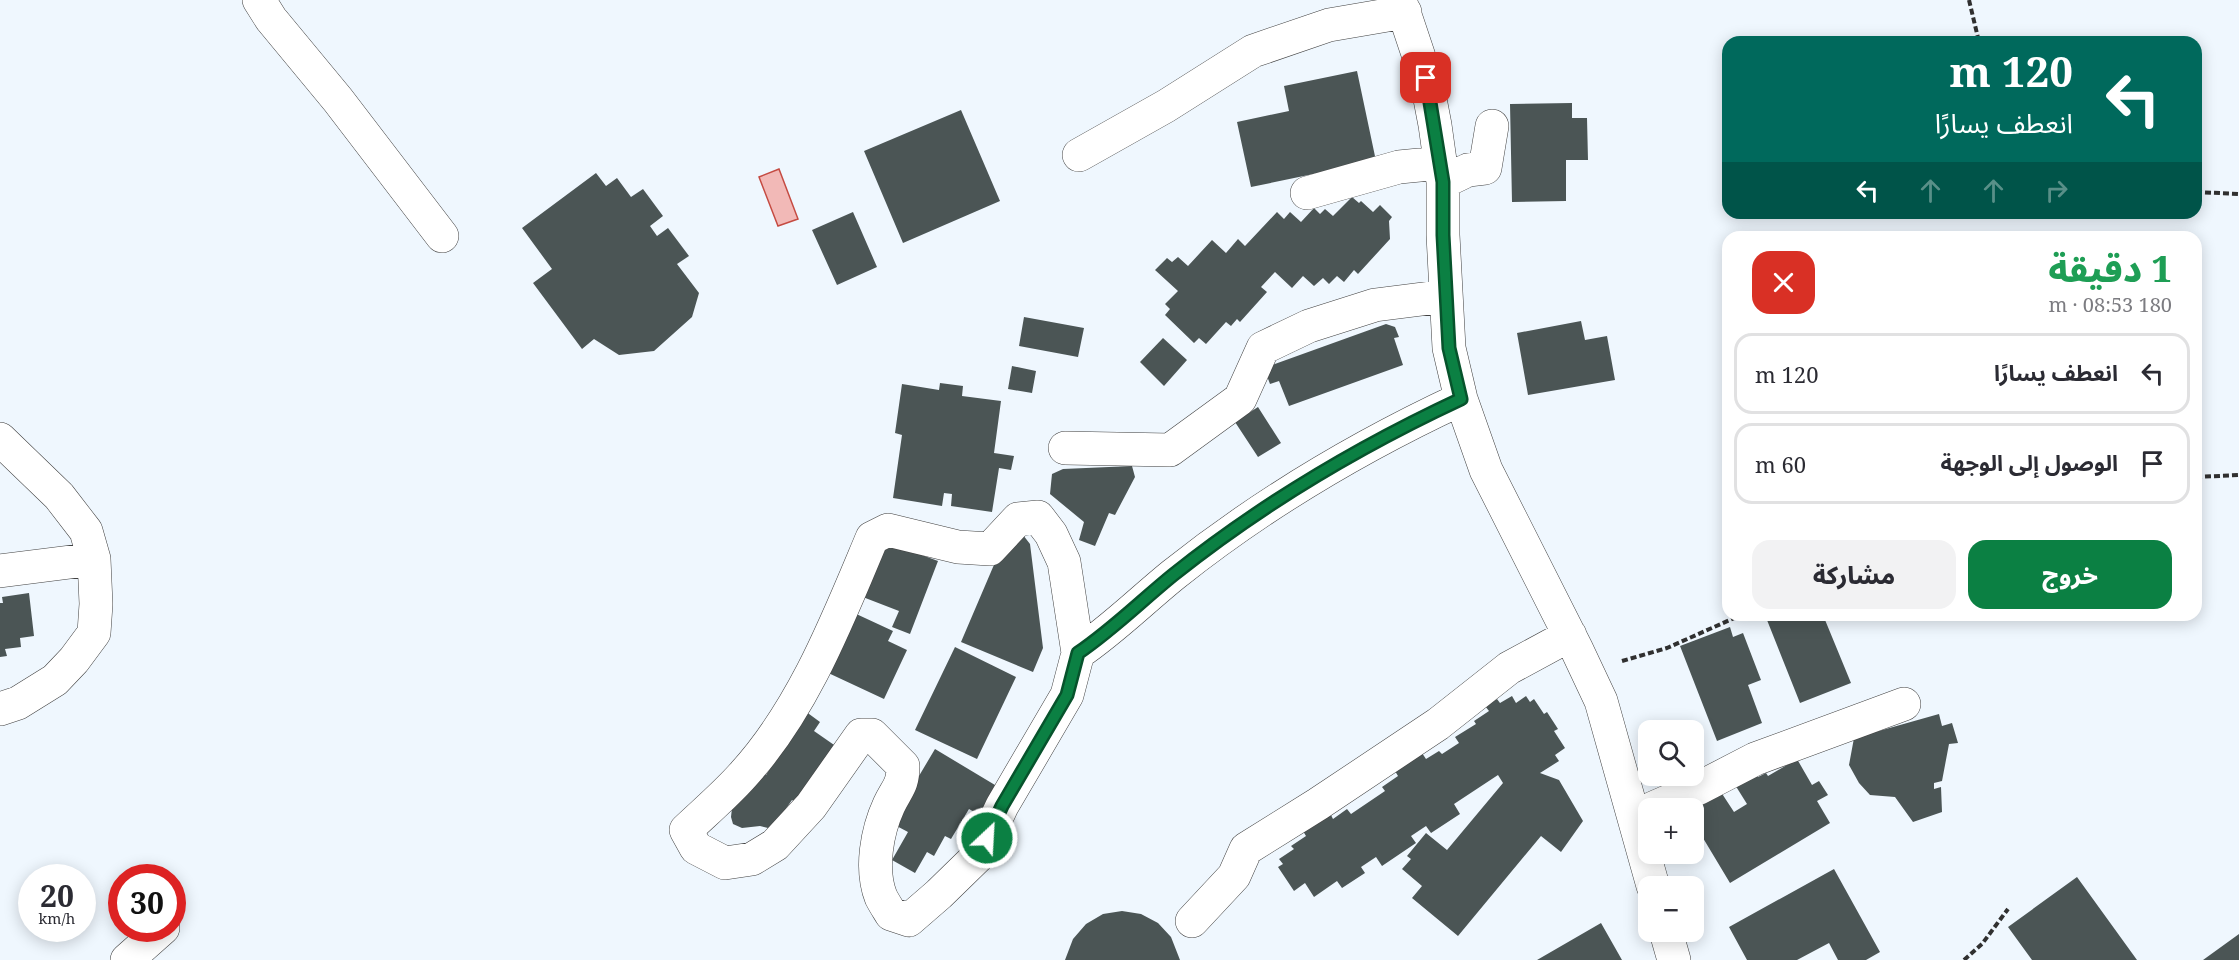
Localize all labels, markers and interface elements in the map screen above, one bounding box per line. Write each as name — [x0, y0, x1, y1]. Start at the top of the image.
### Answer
text: 120 m — [1949, 42, 2073, 99]
pin — [1400, 52, 1451, 103]
icon: left — [2094, 60, 2172, 138]
icon: arrive — [1409, 61, 1442, 94]
text: انعطف يسارًا — [1935, 104, 2073, 141]
icon: left — [1851, 174, 1884, 207]
icon: ahead — [1914, 174, 1947, 207]
icon: ahead — [1977, 174, 2010, 207]
icon: right — [2040, 174, 2073, 207]
text: 1 دقيقة — [2048, 244, 2172, 293]
button: close — [1752, 251, 1815, 314]
text: 180 m · 08:53 — [2049, 291, 2172, 318]
text: انعطف يسارًا — [1994, 357, 2118, 387]
icon: left — [2136, 357, 2169, 390]
text: 120 m — [1755, 359, 1818, 389]
text: الوصول إلى الوجهة — [1940, 447, 2118, 477]
icon: arrive — [2136, 447, 2169, 480]
text: 60 m — [1755, 449, 1806, 479]
button: مشاركة — [1752, 540, 1956, 609]
button: خروج — [1968, 540, 2172, 609]
map controls — [1638, 720, 1704, 942]
button: search — [1638, 720, 1704, 786]
button: + — [1638, 798, 1704, 864]
position arrow — [955, 806, 1019, 870]
speed limit sign: 30 — [108, 864, 186, 942]
text: 20 — [40, 875, 74, 916]
button: − — [1638, 876, 1704, 942]
text: km/h — [39, 908, 75, 928]

